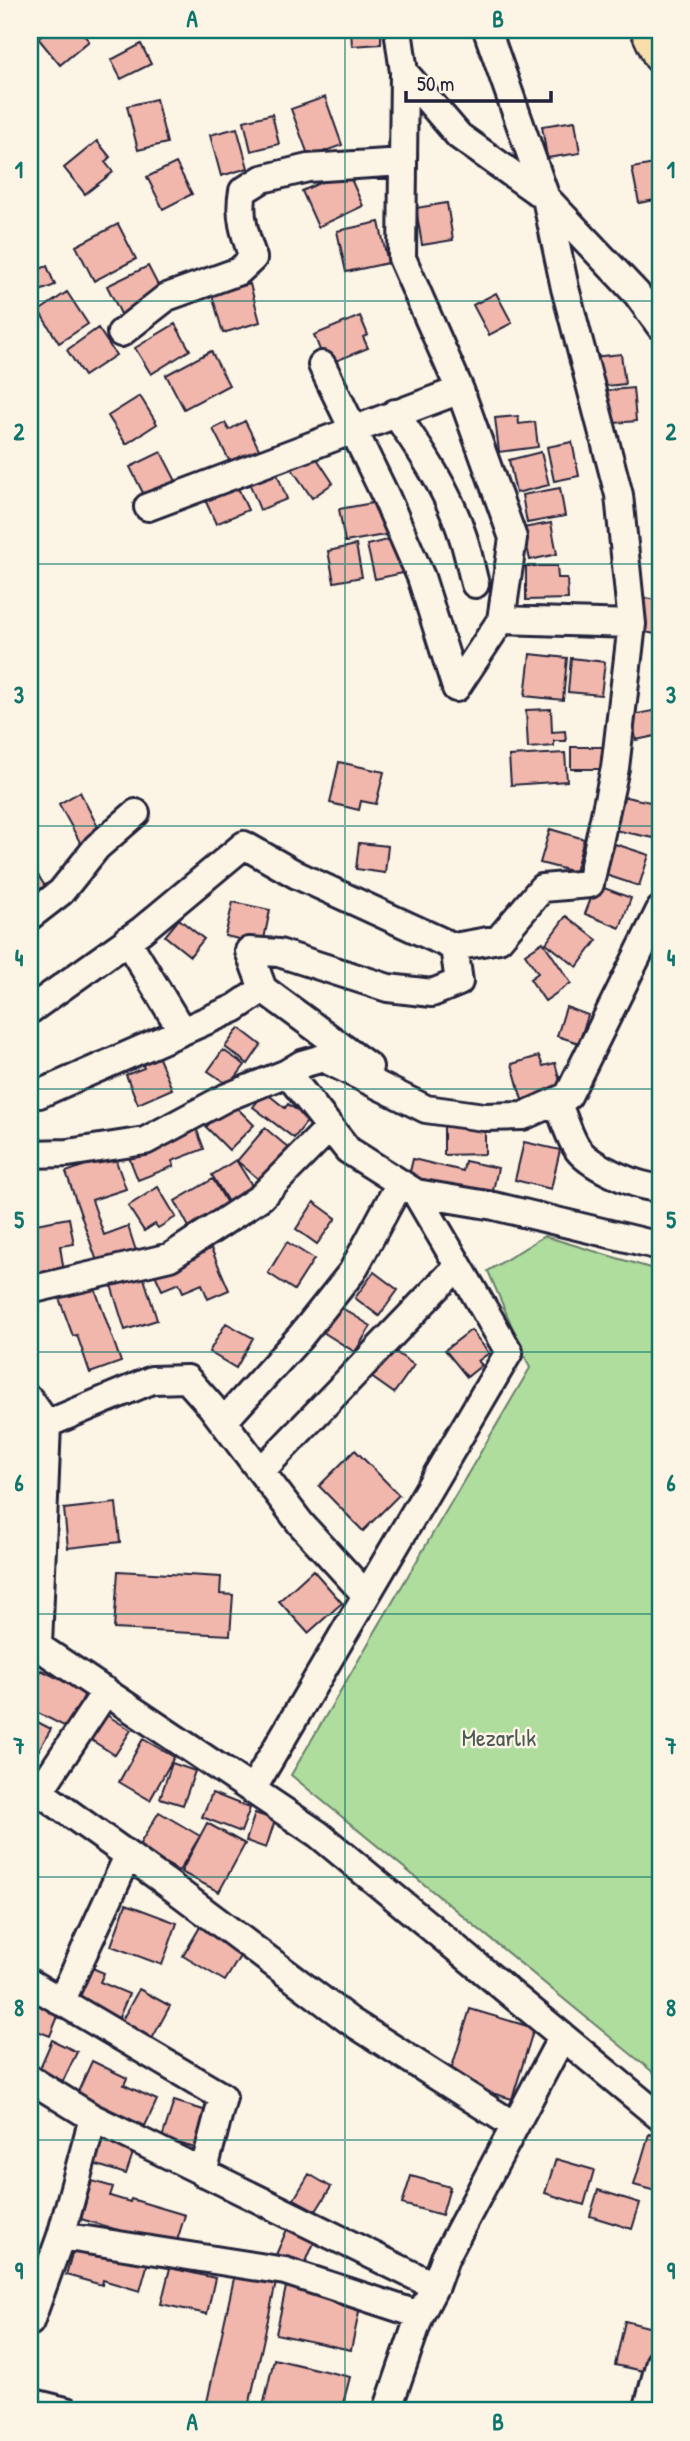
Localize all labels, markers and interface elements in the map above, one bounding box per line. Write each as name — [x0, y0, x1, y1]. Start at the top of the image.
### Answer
text: A — [186, 3, 198, 34]
text: B — [492, 3, 504, 34]
scale bar — [406, 60, 552, 104]
text: 50 m — [417, 69, 454, 98]
text: 1 — [15, 154, 23, 185]
text: 1 — [667, 154, 675, 185]
text: 2 — [14, 416, 25, 447]
text: 2 — [666, 416, 677, 447]
text: 3 — [14, 679, 24, 710]
text: 3 — [666, 679, 676, 710]
text: 4 — [15, 942, 24, 973]
text: 4 — [667, 942, 676, 973]
text: 5 — [14, 1204, 24, 1235]
text: 5 — [666, 1204, 676, 1235]
text: 6 — [14, 1467, 24, 1498]
text: 6 — [666, 1467, 676, 1498]
park label: Mezarlık — [462, 1721, 536, 1753]
text: 7 — [12, 1730, 25, 1761]
text: 7 — [664, 1730, 677, 1761]
text: 8 — [14, 1992, 24, 2023]
text: 8 — [666, 1992, 676, 2023]
text: 9 — [15, 2255, 24, 2286]
text: 9 — [667, 2255, 676, 2286]
text: A — [186, 2406, 198, 2437]
text: B — [492, 2406, 504, 2437]

